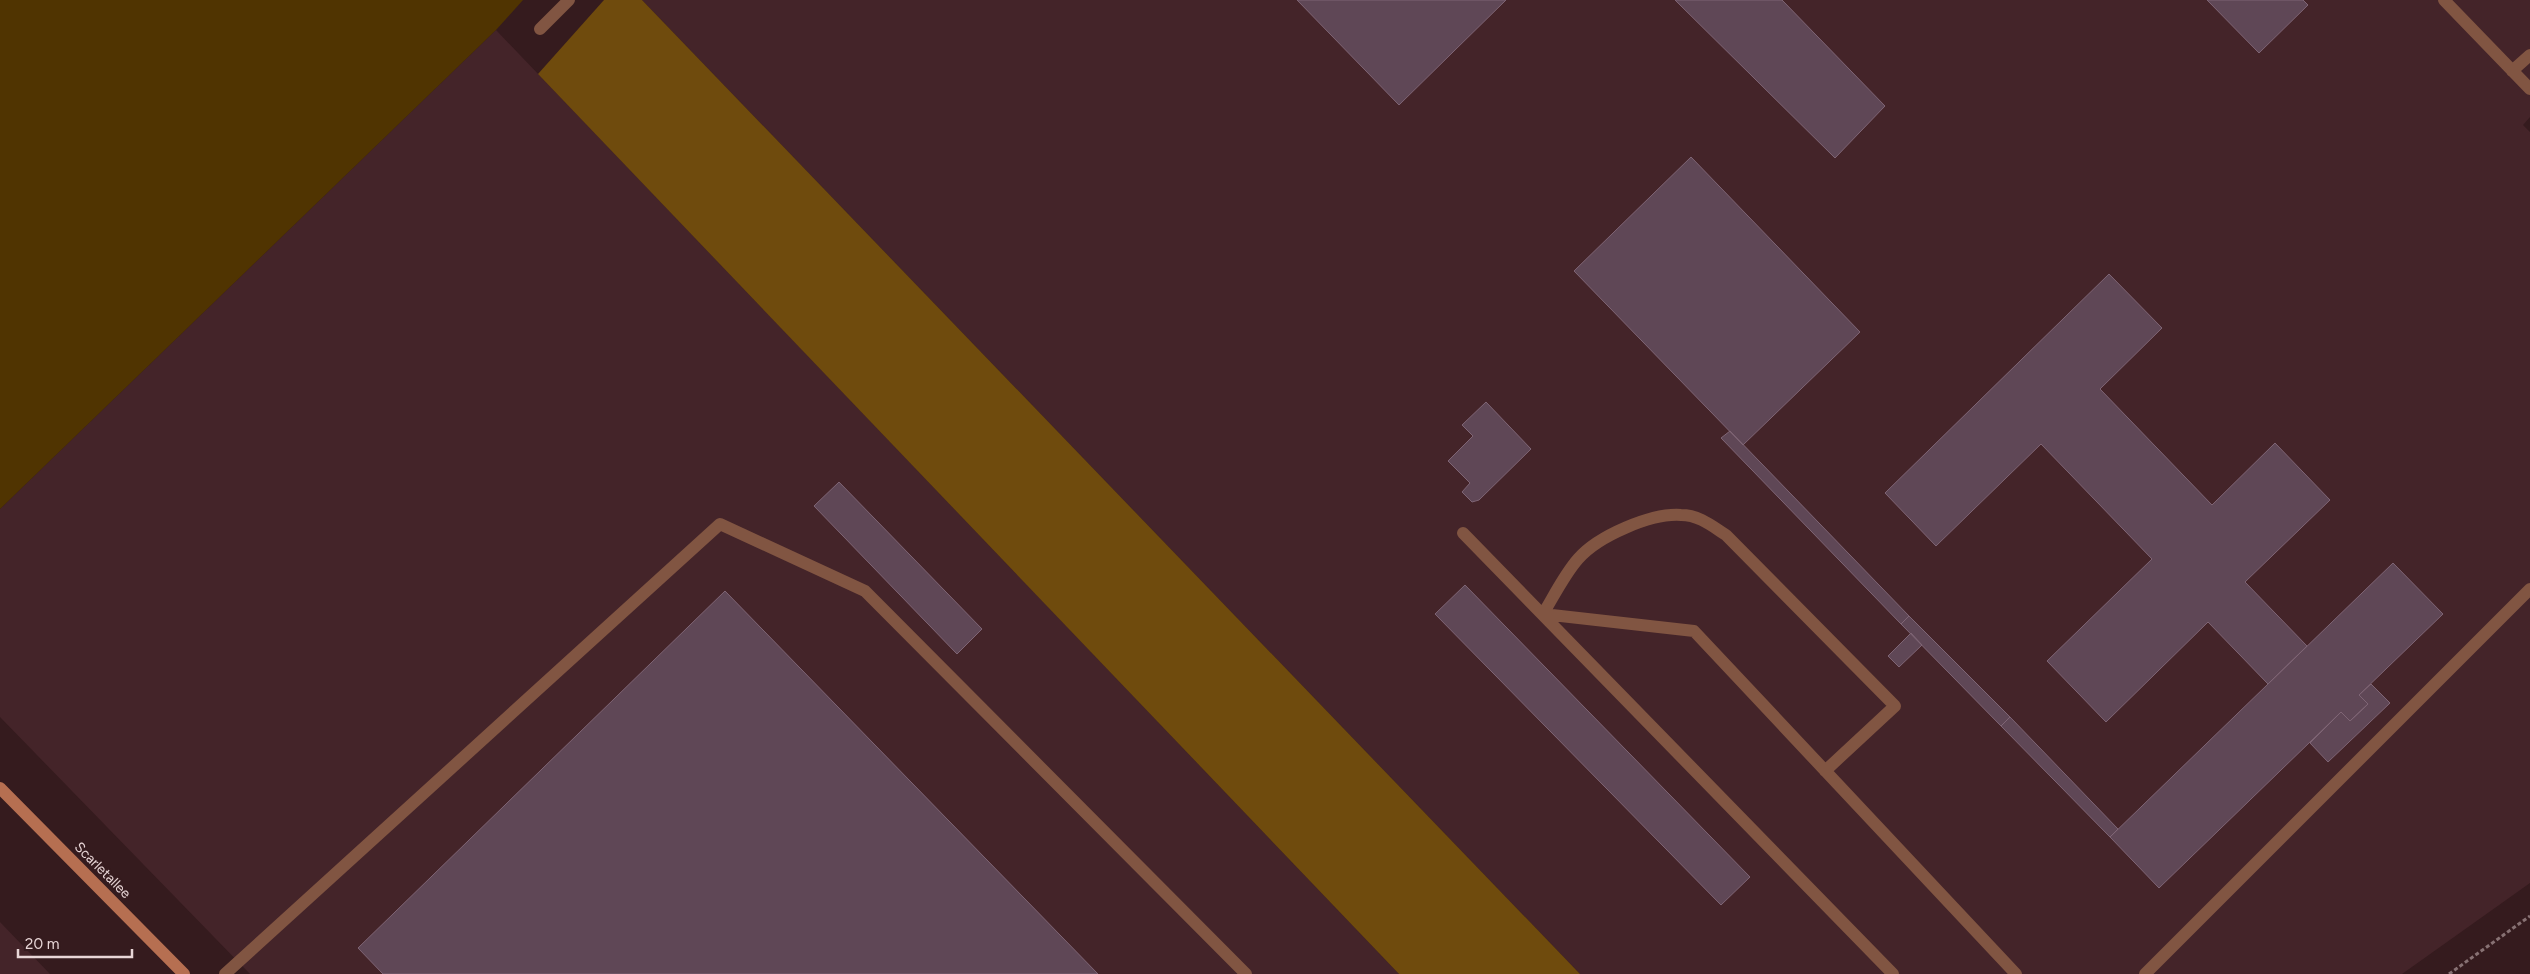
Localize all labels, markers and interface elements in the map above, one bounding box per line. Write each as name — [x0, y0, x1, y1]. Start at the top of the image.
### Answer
street label: Scarletallee — [71, 839, 135, 902]
scale bar — [18, 926, 131, 958]
text: 20 m — [25, 935, 59, 953]

